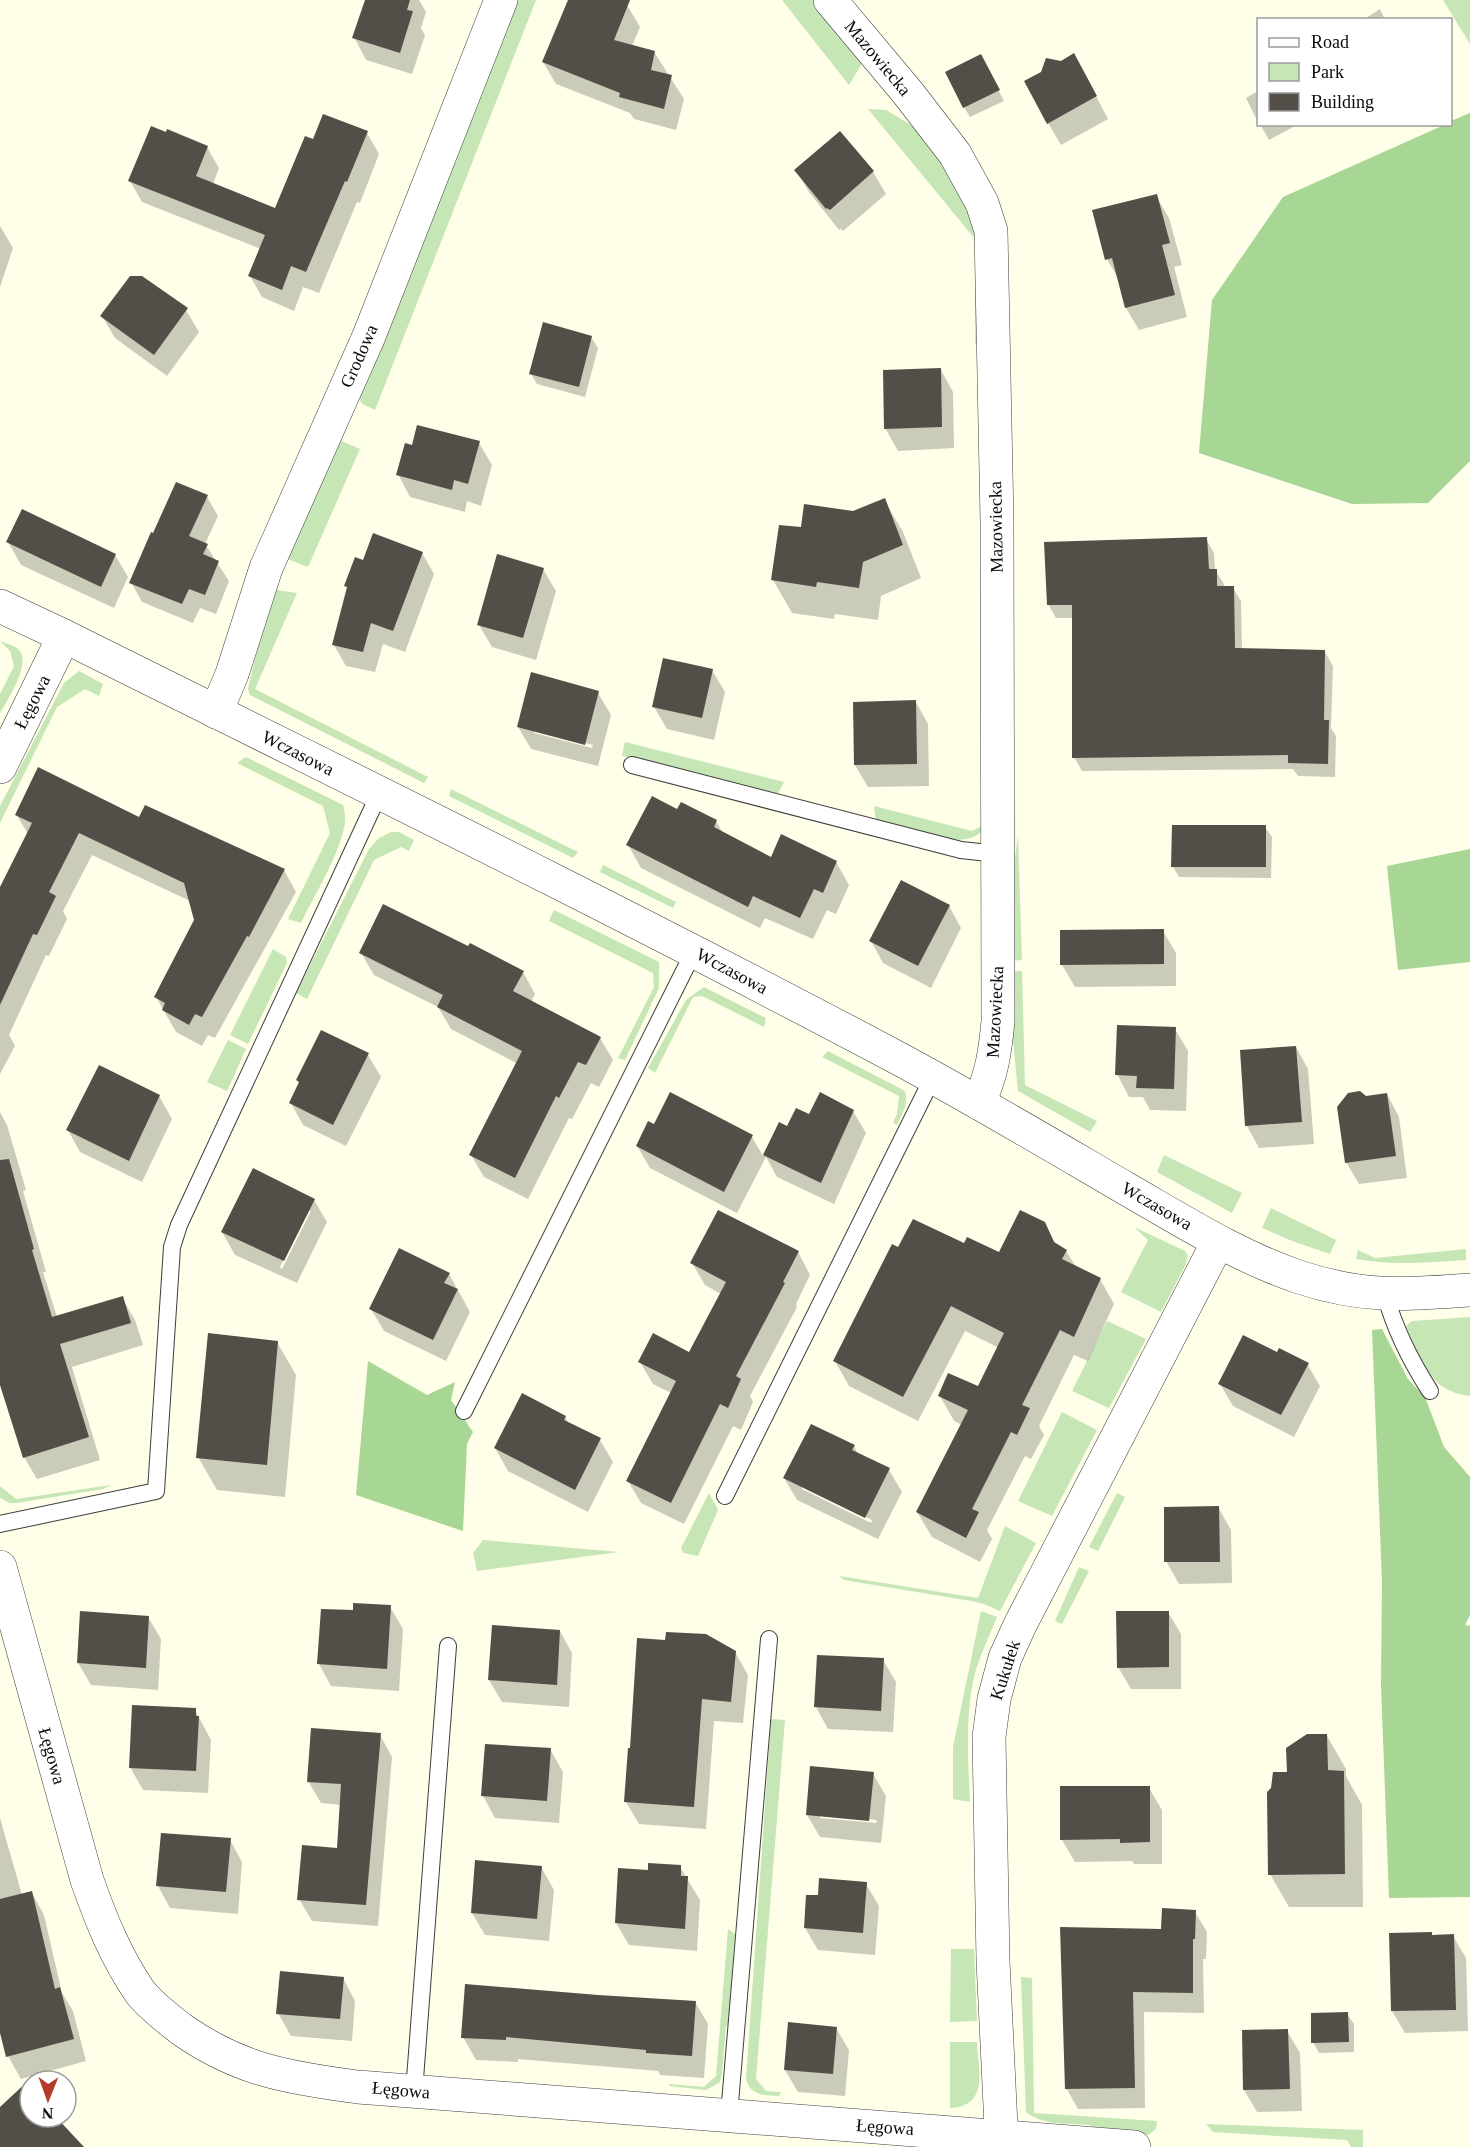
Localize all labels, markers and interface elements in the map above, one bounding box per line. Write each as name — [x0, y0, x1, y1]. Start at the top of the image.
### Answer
street label: Mazowiecka — [841, 16, 915, 100]
legend — [1257, 18, 1452, 126]
text: Road — [1311, 32, 1349, 52]
text: Park — [1311, 62, 1344, 82]
text: Building — [1311, 92, 1374, 112]
street label: Grodowa — [336, 321, 382, 391]
street label: Mazowiecka — [985, 481, 1007, 573]
street label: Łęgowa — [10, 672, 54, 732]
street label: Wczasowa — [259, 726, 337, 780]
street label: Wczasowa — [693, 944, 771, 998]
street label: Mazowiecka — [983, 966, 1007, 1058]
street label: Wczasowa — [1118, 1178, 1196, 1234]
street label: Kukułek — [986, 1637, 1024, 1703]
street label: Łęgowa — [34, 1725, 70, 1787]
north arrow — [18, 2069, 78, 2129]
street label: Łęgowa — [371, 2078, 431, 2102]
text: N — [41, 2105, 54, 2122]
street label: Łęgowa — [855, 2115, 915, 2139]

